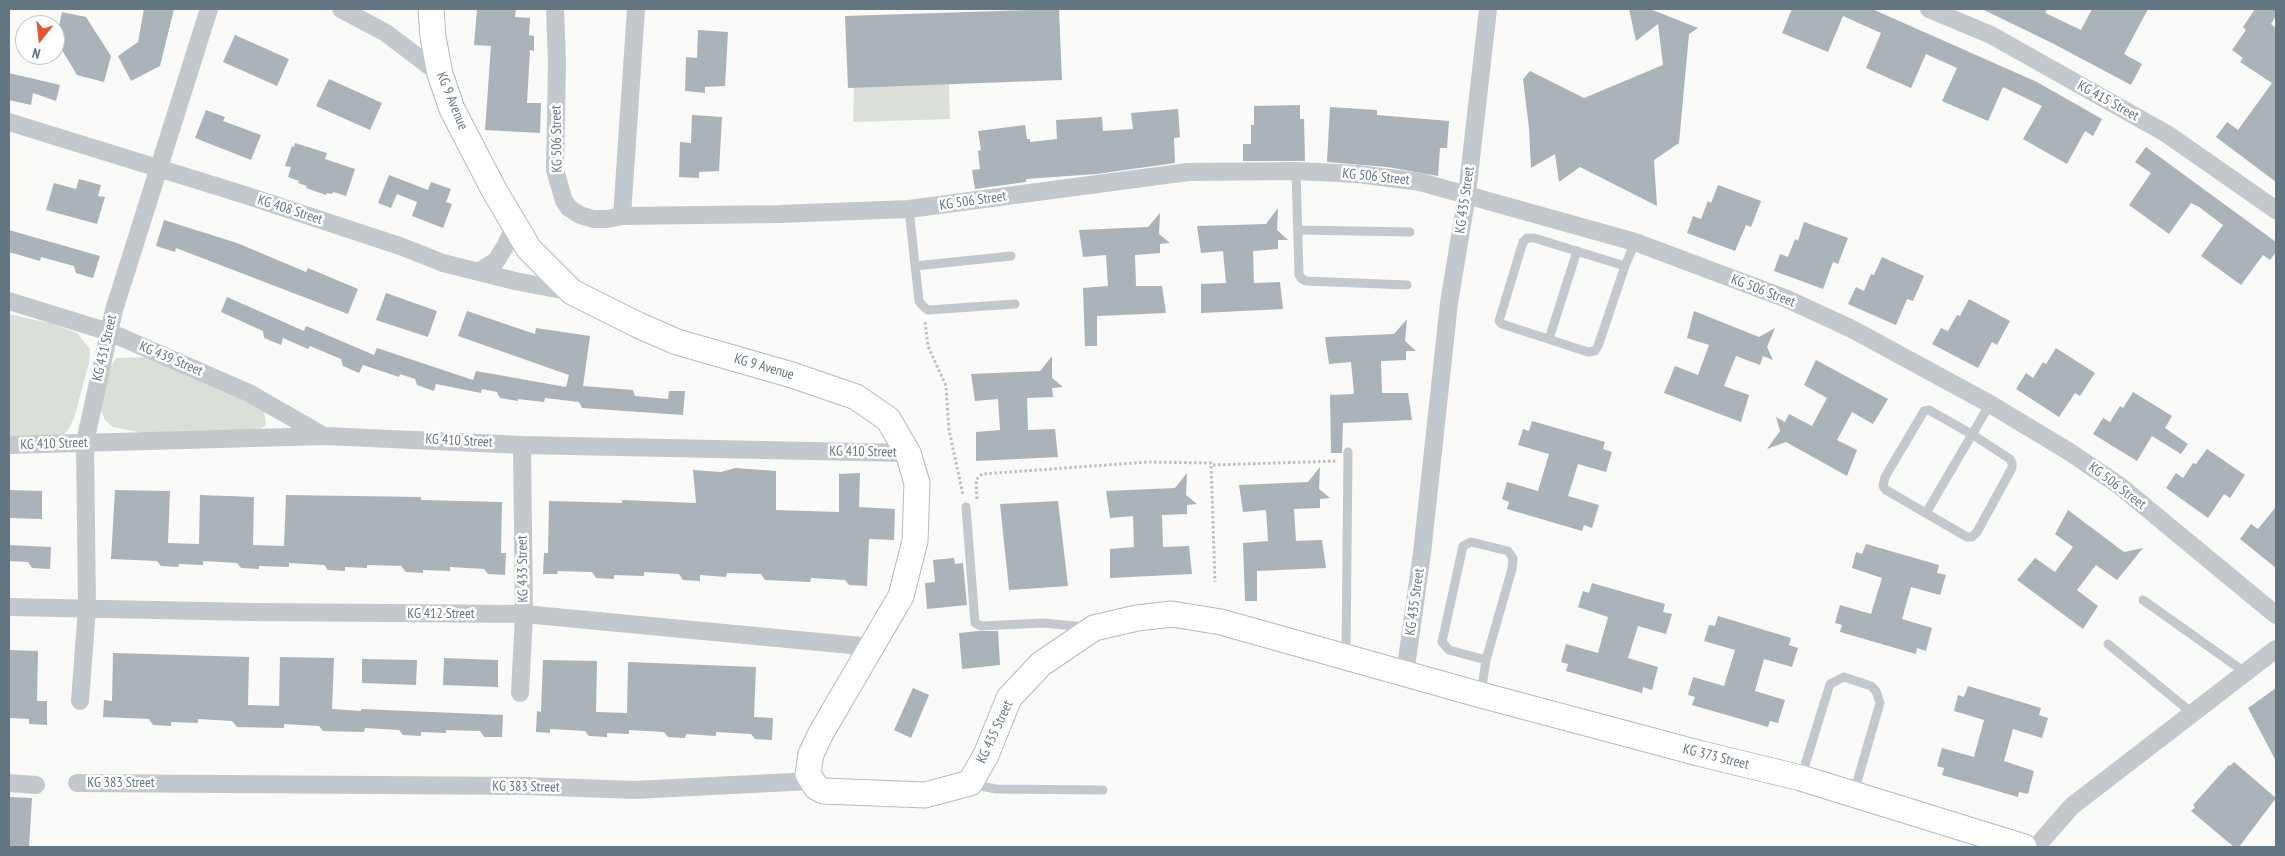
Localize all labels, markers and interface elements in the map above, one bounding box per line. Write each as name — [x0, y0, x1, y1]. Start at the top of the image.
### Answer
north arrow — [15, 15, 65, 65]
text: N — [30, 44, 42, 63]
street label: KG 9 Avenue — [433, 70, 471, 132]
street label: KG 415 Street — [2074, 77, 2142, 125]
street label: KG 506 Street — [548, 105, 566, 173]
street label: KG 506 Street — [1342, 165, 1410, 189]
street label: KG 435 Street — [1452, 165, 1478, 235]
street label: KG 506 Street — [938, 188, 1008, 214]
street label: KG 408 Street — [255, 192, 325, 228]
street label: KG 506 Street — [1729, 271, 1797, 311]
street label: KG 431 Street — [89, 313, 121, 383]
street label: KG 439 Street — [137, 338, 205, 380]
street label: KG 9 Avenue — [732, 350, 796, 384]
street label: KG 410 Street — [425, 431, 493, 451]
street label: KG 410 Street — [20, 434, 88, 454]
street label: KG 410 Street — [829, 443, 897, 461]
street label: KG 506 Street — [2085, 459, 2149, 513]
street label: KG 433 Street — [514, 535, 532, 603]
street label: KG 435 Street — [1402, 567, 1428, 637]
street label: KG 412 Street — [407, 606, 475, 622]
street label: KG 435 Street — [973, 698, 1017, 766]
street label: KG 373 Street — [1681, 741, 1751, 773]
street label: KG 383 Street — [87, 775, 155, 791]
street label: KG 383 Street — [492, 778, 560, 796]

